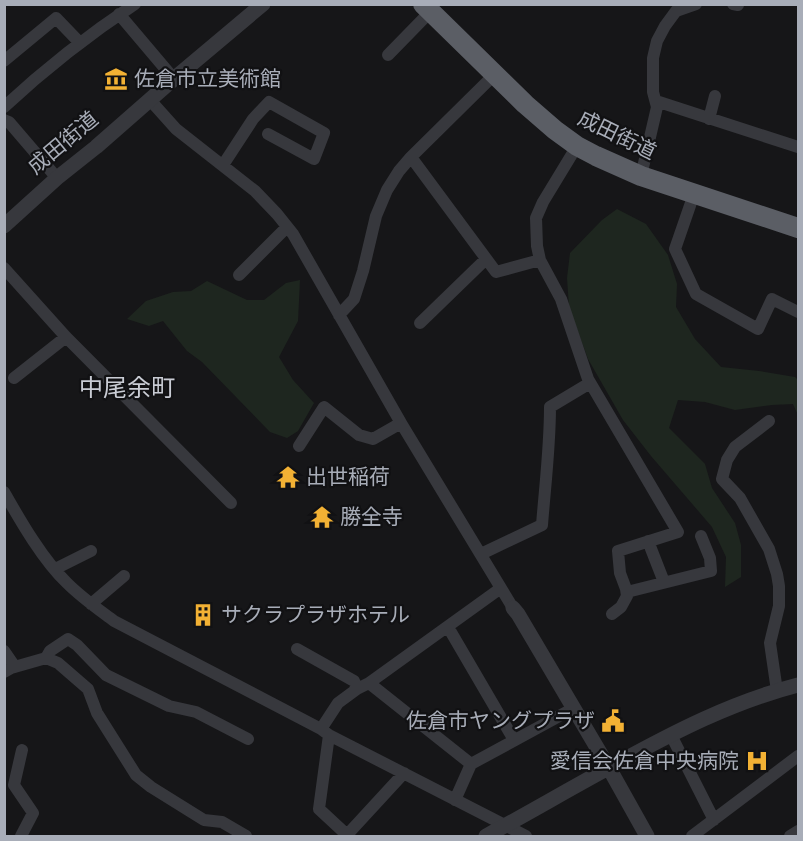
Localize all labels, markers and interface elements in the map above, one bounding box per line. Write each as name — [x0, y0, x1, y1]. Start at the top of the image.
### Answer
museum icon: 佐倉市立美術館 — [103, 66, 129, 92]
place label: 佐倉市立美術館 — [134, 67, 281, 91]
street label: 成田街道 — [574, 106, 660, 164]
street label: 成田街道 — [23, 107, 103, 179]
district label: 中尾余町 — [79, 374, 175, 402]
temple icon: 出世稲荷 — [275, 464, 301, 490]
place label: 出世稲荷 — [306, 465, 390, 489]
temple icon: 勝全寺 — [309, 504, 335, 530]
place label: 勝全寺 — [340, 505, 403, 529]
building icon: サクラプラザホテル — [190, 602, 216, 628]
place label: サクラプラザホテル — [221, 603, 410, 627]
public building icon: 佐倉市ヤングプラザ — [600, 708, 626, 734]
place label: 佐倉市ヤングプラザ — [406, 709, 595, 733]
hospital icon: 愛信会佐倉中央病院 — [744, 748, 770, 774]
place label: 愛信会佐倉中央病院 — [550, 749, 739, 773]

